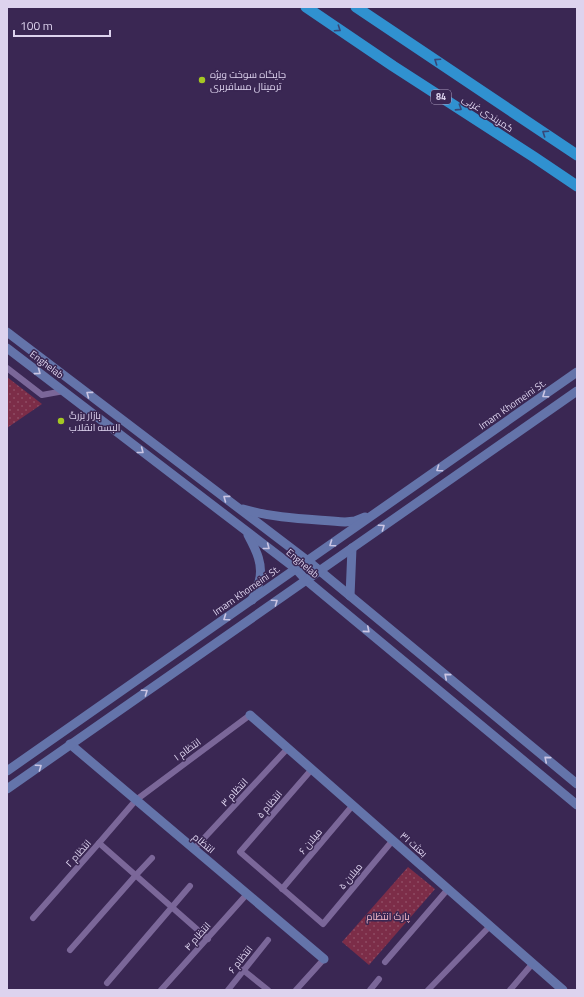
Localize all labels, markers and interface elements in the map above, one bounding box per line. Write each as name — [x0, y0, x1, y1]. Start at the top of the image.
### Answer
scale bar — [14, 12, 110, 38]
text: 100 m — [20, 16, 53, 35]
one-way arrow — [334, 24, 341, 32]
one-way arrow — [434, 59, 441, 66]
place label: جایگاه سوخت ویژه ترمینال مسافربری — [210, 67, 286, 94]
marker: جایگاه سوخت ویژه ترمینال مسافربری — [197, 75, 207, 85]
road number: 84 — [431, 90, 451, 104]
street label: کمربندی غربی — [459, 91, 516, 136]
one-way arrow — [454, 103, 461, 110]
one-way arrow — [542, 131, 549, 138]
street label: Enghelab — [27, 347, 67, 382]
one-way arrow — [34, 367, 41, 374]
street label: Imam Khomeini St. — [476, 376, 549, 433]
one-way arrow — [542, 390, 549, 398]
one-way arrow — [86, 392, 93, 399]
place label: بازار بزرگ البسه انقلاب — [69, 408, 120, 435]
marker: بازار بزرگ البسه انقلاب — [56, 416, 66, 426]
one-way arrow — [137, 446, 144, 453]
one-way arrow — [436, 464, 443, 471]
one-way arrow — [223, 496, 230, 503]
one-way arrow — [377, 525, 384, 532]
one-way arrow — [329, 539, 336, 547]
one-way arrow — [262, 542, 269, 549]
street label: Enghelab — [283, 545, 322, 582]
street label: Imam Khomeini St. — [210, 562, 283, 619]
one-way arrow — [271, 599, 278, 607]
one-way arrow — [223, 613, 230, 620]
one-way arrow — [362, 625, 369, 632]
one-way arrow — [444, 674, 451, 681]
one-way arrow — [141, 690, 148, 697]
street label: انتظام ۱ — [171, 734, 204, 764]
one-way arrow — [544, 757, 552, 764]
one-way arrow — [35, 764, 42, 772]
street label: انتظام ۳ — [217, 775, 251, 810]
street label: انتظام ۵ — [253, 787, 286, 822]
street label: میلان ۶ — [295, 825, 326, 858]
street label: بعثت ۳۱ — [397, 828, 431, 861]
street label: انتظام — [189, 830, 218, 857]
street label: انتظام ۲ — [62, 836, 95, 870]
street label: میلان ۵ — [335, 860, 366, 893]
park label: پارک انتظام — [366, 909, 410, 924]
street label: انتظام ۴ — [180, 919, 214, 954]
street label: انتظام ۶ — [224, 942, 256, 976]

